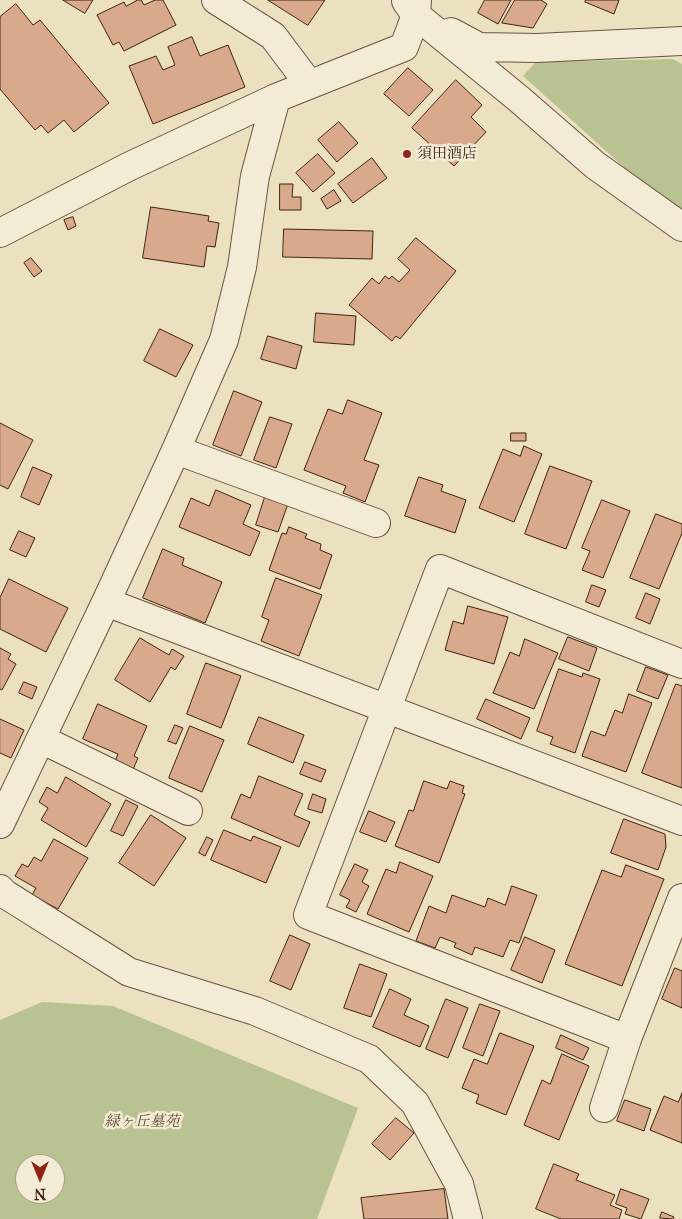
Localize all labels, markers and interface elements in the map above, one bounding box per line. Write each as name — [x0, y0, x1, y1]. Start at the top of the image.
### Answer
place label: 須田酒店 — [417, 145, 477, 163]
marker: 須田酒店 — [401, 148, 413, 160]
park label: 緑ヶ丘墓苑 — [105, 1113, 179, 1131]
north arrow — [15, 1154, 65, 1204]
text: N — [34, 1185, 46, 1202]

